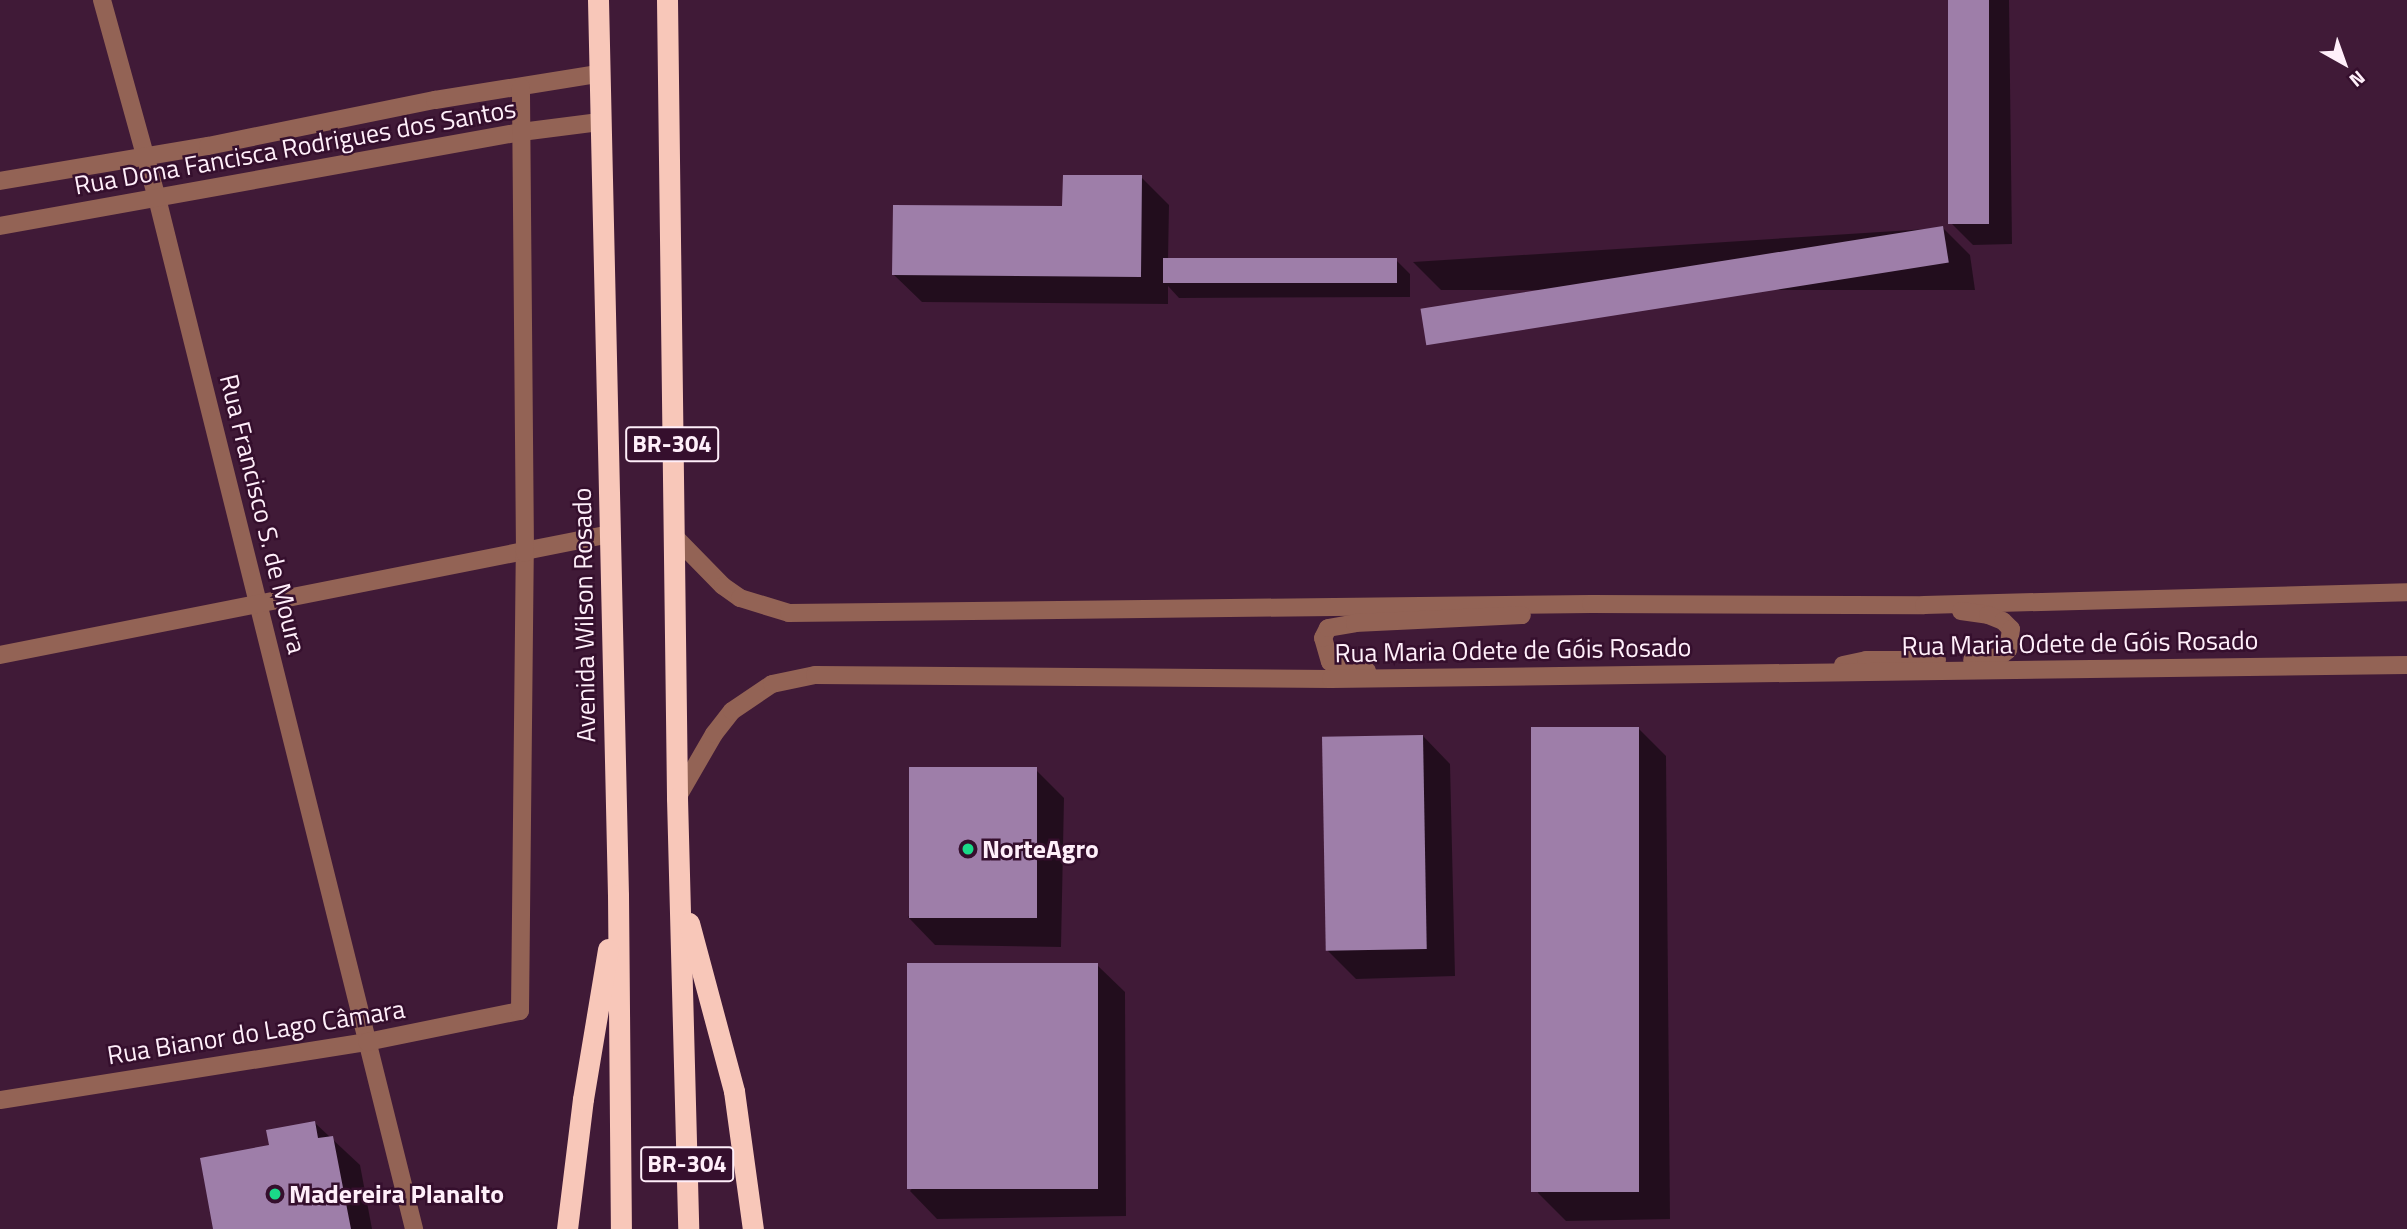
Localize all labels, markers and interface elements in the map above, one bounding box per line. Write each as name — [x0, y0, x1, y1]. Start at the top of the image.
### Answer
north arrow — [2309, 28, 2379, 98]
text: N — [2343, 64, 2372, 95]
street label: Rua Dona Fancisca Rodrigues dos Santos — [72, 93, 518, 201]
street label: Rua Francisco S. de Moura — [213, 371, 313, 657]
road number: BR-304 — [625, 424, 719, 464]
street label: Avenida Wilson Rosado — [566, 487, 602, 743]
street label: Rua Maria Odete de Góis Rosado — [1901, 624, 2259, 662]
street label: Rua Maria Odete de Góis Rosado — [1334, 631, 1692, 669]
place label: NorteAgro — [982, 833, 1099, 865]
marker: NorteAgro — [960, 841, 976, 857]
street label: Rua Bianor do Lago Câmara — [105, 993, 407, 1071]
road number: BR-304 — [640, 1144, 734, 1184]
place label: Madereira Planalto — [289, 1178, 504, 1210]
marker: Madereira Planalto — [267, 1186, 283, 1202]

